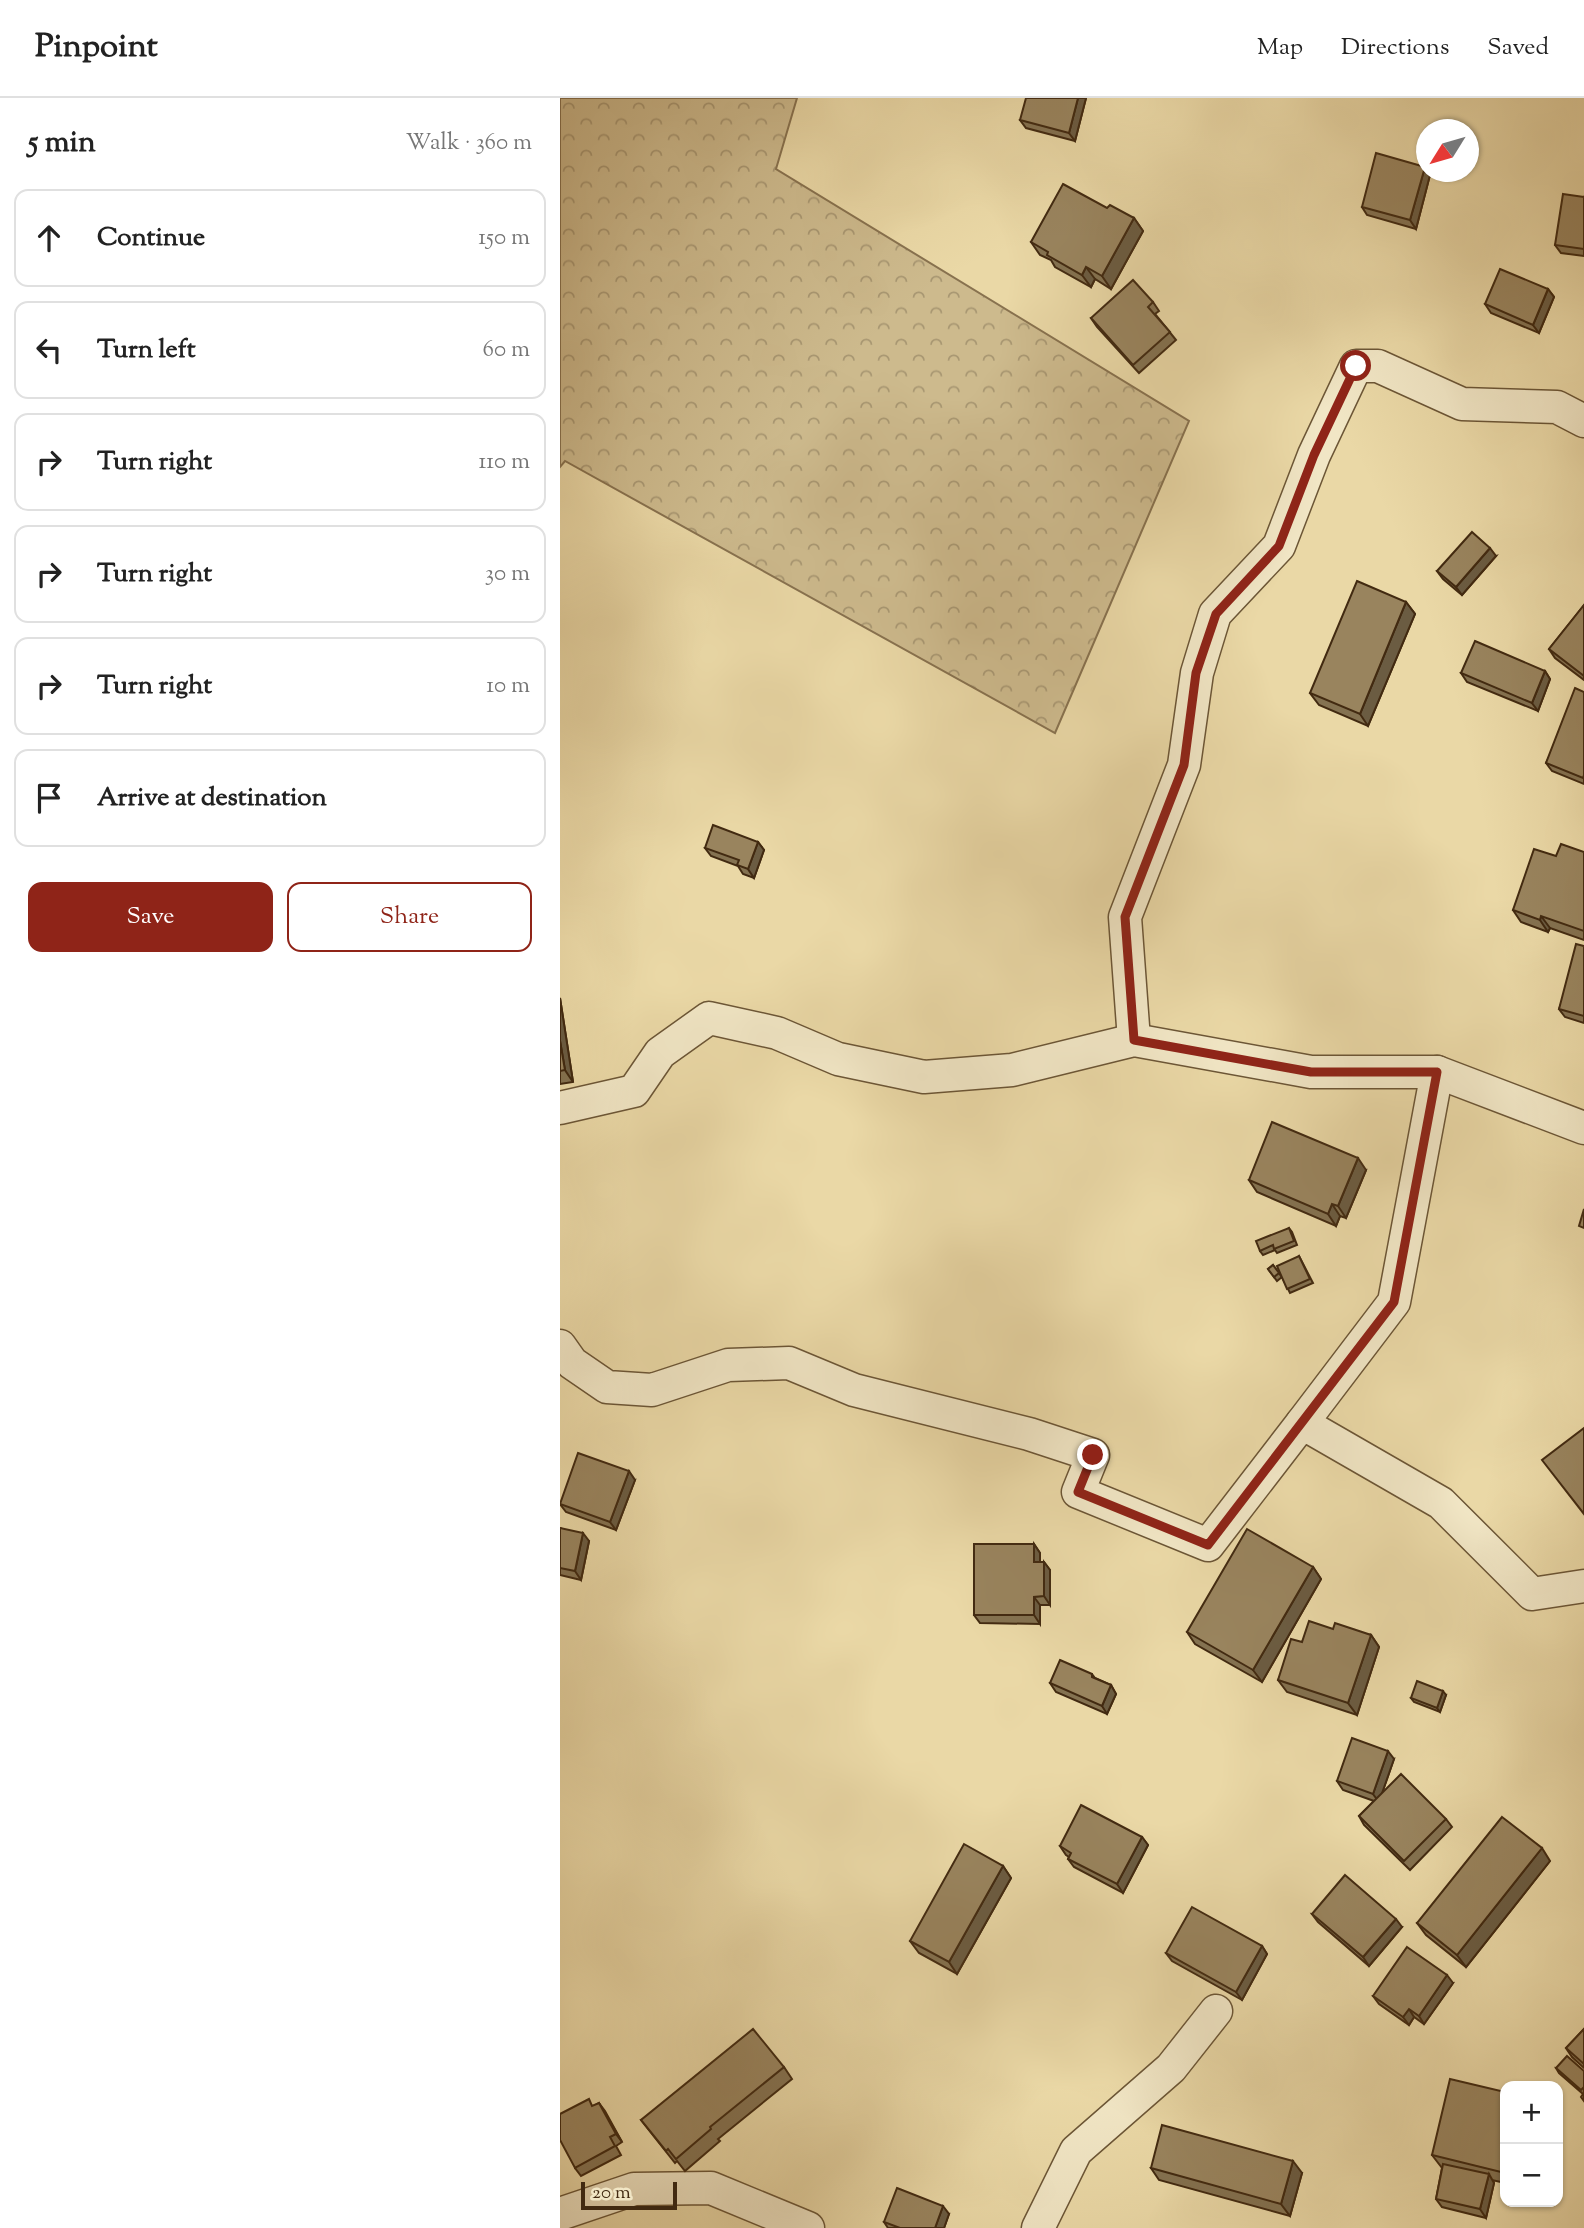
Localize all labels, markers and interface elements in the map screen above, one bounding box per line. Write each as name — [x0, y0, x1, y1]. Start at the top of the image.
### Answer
text: Pinpoint — [35, 24, 158, 72]
text: Map — [1257, 31, 1303, 65]
text: Directions — [1341, 31, 1449, 65]
text: Saved — [1487, 31, 1549, 65]
north arrow — [1416, 119, 1479, 182]
text: 5 min — [28, 122, 96, 165]
text: Walk · 360 m — [406, 127, 532, 160]
icon: ahead — [30, 219, 68, 257]
text: Continue — [97, 220, 205, 257]
text: 150 m — [478, 222, 530, 255]
icon: left — [30, 331, 68, 369]
text: Turn left — [97, 332, 196, 369]
text: 60 m — [482, 334, 530, 367]
route start — [1340, 350, 1371, 381]
icon: right — [30, 443, 68, 481]
text: Turn right — [97, 444, 212, 481]
text: 110 m — [479, 446, 530, 479]
icon: right — [30, 555, 68, 593]
text: Turn right — [97, 556, 212, 593]
text: 30 m — [485, 558, 530, 591]
icon: right — [30, 667, 68, 705]
text: Turn right — [97, 668, 212, 705]
text: 10 m — [486, 670, 530, 703]
icon: arrive — [30, 779, 68, 817]
text: Arrive at destination — [97, 780, 327, 817]
button: Save — [28, 882, 273, 952]
button: Share — [287, 882, 532, 952]
route end — [1077, 1439, 1108, 1470]
map controls — [1500, 2081, 1563, 2207]
button: + — [1500, 2081, 1563, 2144]
button: − — [1500, 2144, 1563, 2207]
scale bar — [581, 2179, 677, 2211]
text: 20 m — [592, 2180, 631, 2207]

